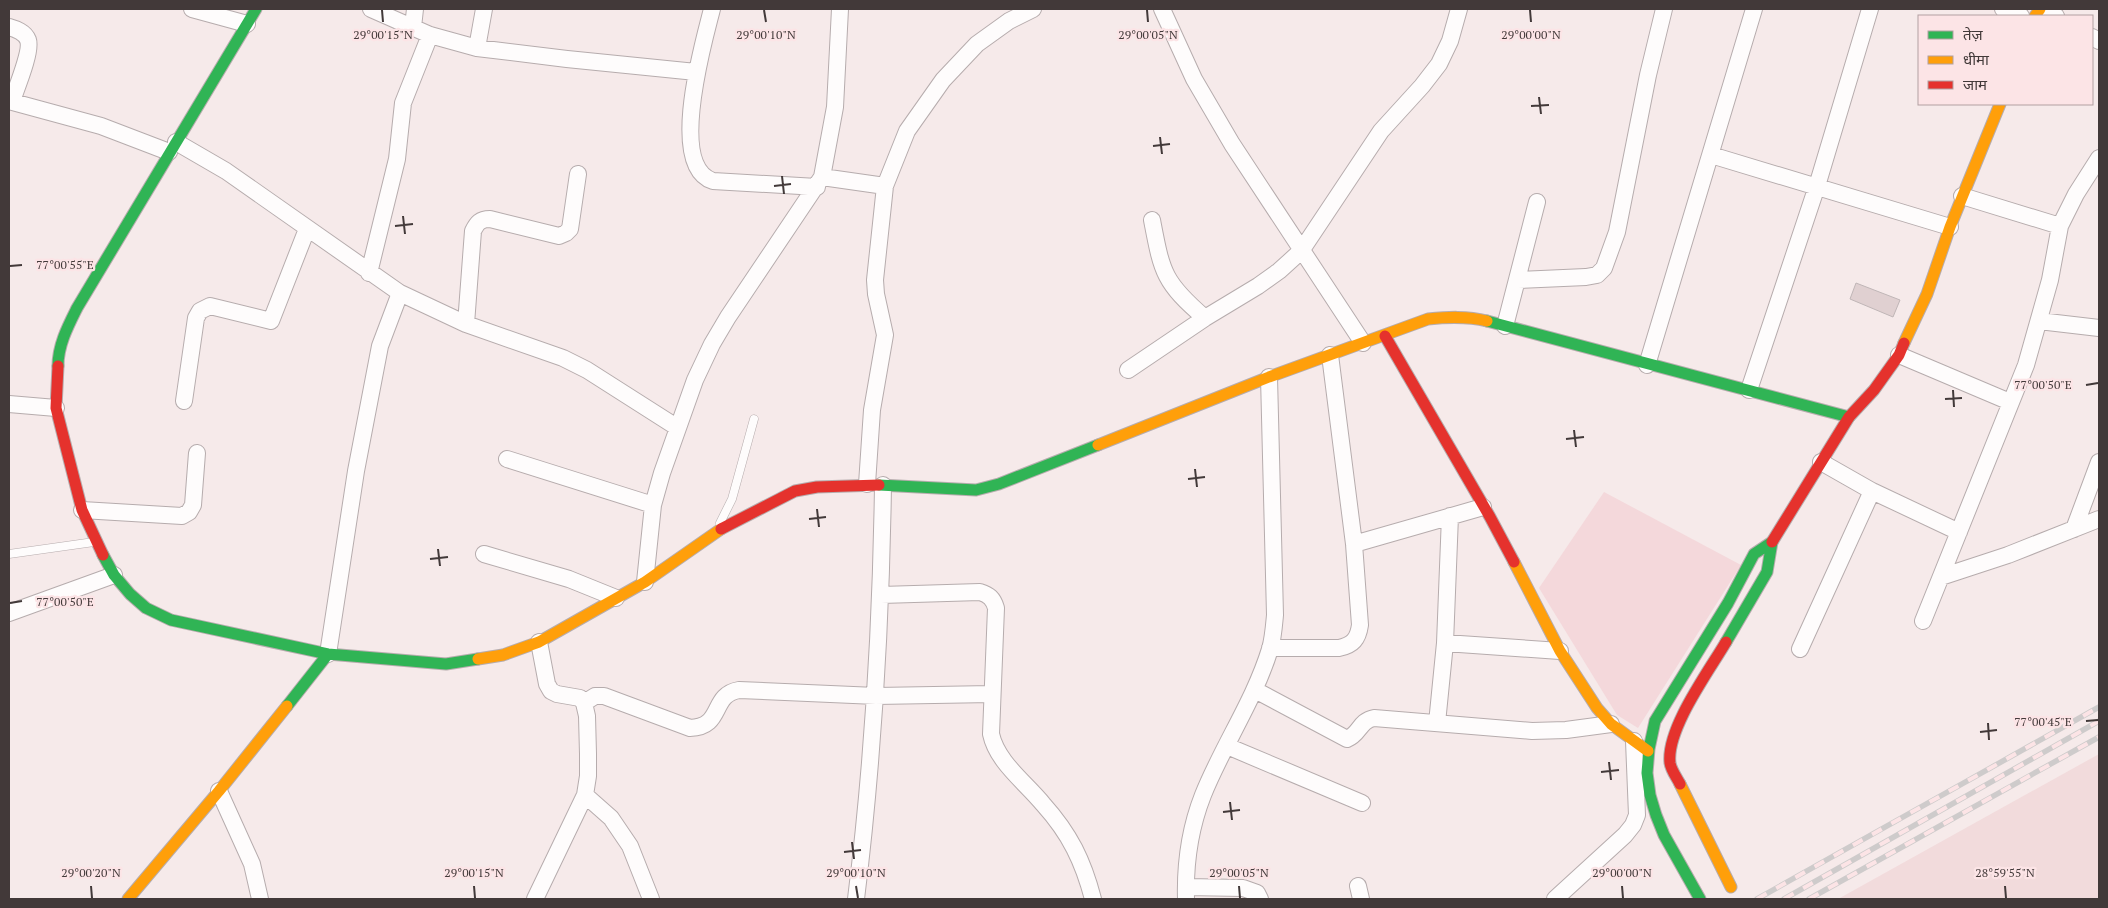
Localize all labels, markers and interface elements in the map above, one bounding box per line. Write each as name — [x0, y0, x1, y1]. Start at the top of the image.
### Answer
legend — [1918, 15, 2093, 105]
text: तेज़ — [1963, 24, 1984, 44]
text: 29°00'15"N — [353, 27, 413, 42]
text: 29°00'10"N — [736, 27, 796, 42]
text: 29°00'05"N — [1118, 27, 1178, 42]
text: 29°00'00"N — [1501, 27, 1561, 42]
text: धीमा — [1963, 49, 1990, 69]
text: जाम — [1963, 74, 1988, 94]
text: 77°00'55"E — [36, 257, 94, 272]
text: 77°00'50"E — [2014, 377, 2072, 392]
text: 77°00'50"E — [36, 594, 94, 609]
text: 77°00'45"E — [2014, 714, 2072, 729]
text: 29°00'20"N — [61, 865, 121, 880]
text: 29°00'15"N — [444, 865, 504, 880]
text: 29°00'10"N — [826, 865, 886, 880]
text: 29°00'05"N — [1209, 865, 1269, 880]
text: 29°00'00"N — [1592, 865, 1652, 880]
text: 28°59'55"N — [1975, 865, 2035, 880]

